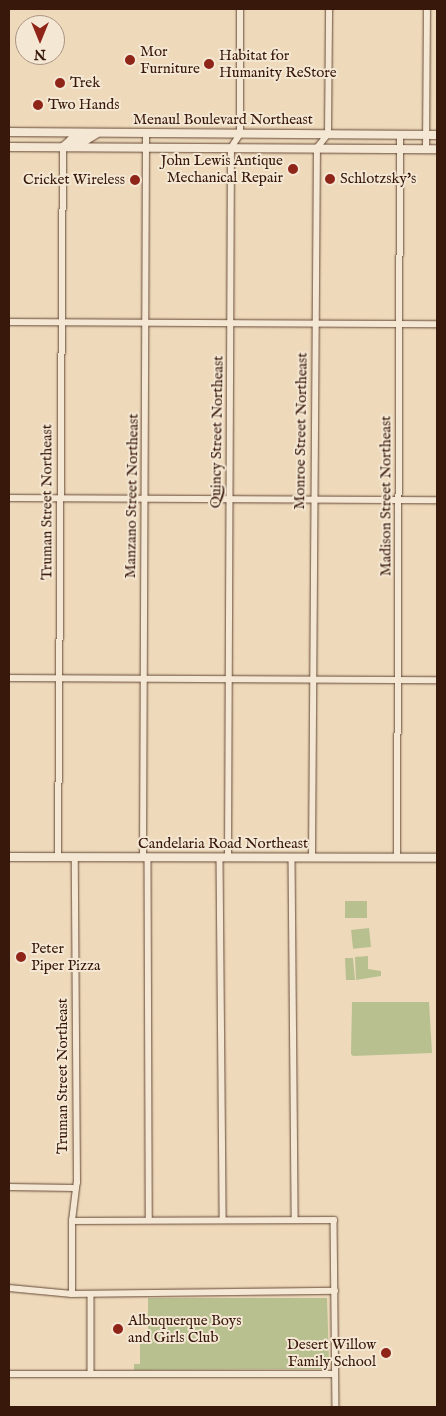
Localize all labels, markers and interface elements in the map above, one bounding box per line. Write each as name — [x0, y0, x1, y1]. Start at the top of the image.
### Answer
north arrow — [15, 15, 65, 65]
place label: Mor Furniture — [140, 42, 200, 77]
text: N — [34, 45, 46, 63]
place label: Habitat for Humanity ReStore — [219, 46, 337, 81]
marker: Mor Furniture — [124, 54, 136, 66]
marker: Habitat for Humanity ReStore — [203, 58, 215, 70]
place label: Trek — [70, 74, 100, 92]
marker: Trek — [54, 77, 66, 89]
place label: Two Hands — [48, 96, 119, 114]
marker: Two Hands — [32, 99, 44, 111]
street label: Menaul Boulevard Northeast — [133, 111, 313, 129]
place label: John Lewis Antique Mechanical Repair — [161, 151, 283, 186]
marker: John Lewis Antique Mechanical Repair — [287, 163, 299, 175]
place label: Schlotzsky's — [340, 170, 416, 188]
place label: Cricket Wireless — [23, 171, 125, 189]
marker: Schlotzsky's — [324, 173, 336, 185]
marker: Cricket Wireless — [129, 174, 141, 186]
street label: Monroe Street Northeast — [291, 352, 311, 510]
street label: Quincy Street Northeast — [207, 356, 227, 508]
street label: Manzano Street Northeast — [122, 413, 142, 579]
street label: Madison Street Northeast — [377, 416, 395, 576]
street label: Truman Street Northeast — [38, 424, 56, 580]
street label: Candelaria Road Northeast — [138, 835, 308, 853]
place label: Peter Piper Pizza — [31, 939, 100, 974]
marker: Peter Piper Pizza — [15, 951, 27, 963]
street label: Truman Street Northeast — [54, 998, 72, 1154]
place label: Albuquerque Boys and Girls Club — [128, 1311, 241, 1346]
marker: Albuquerque Boys and Girls Club — [112, 1323, 124, 1335]
place label: Desert Willow Family School — [287, 1335, 376, 1370]
marker: Desert Willow Family School — [380, 1347, 392, 1359]

